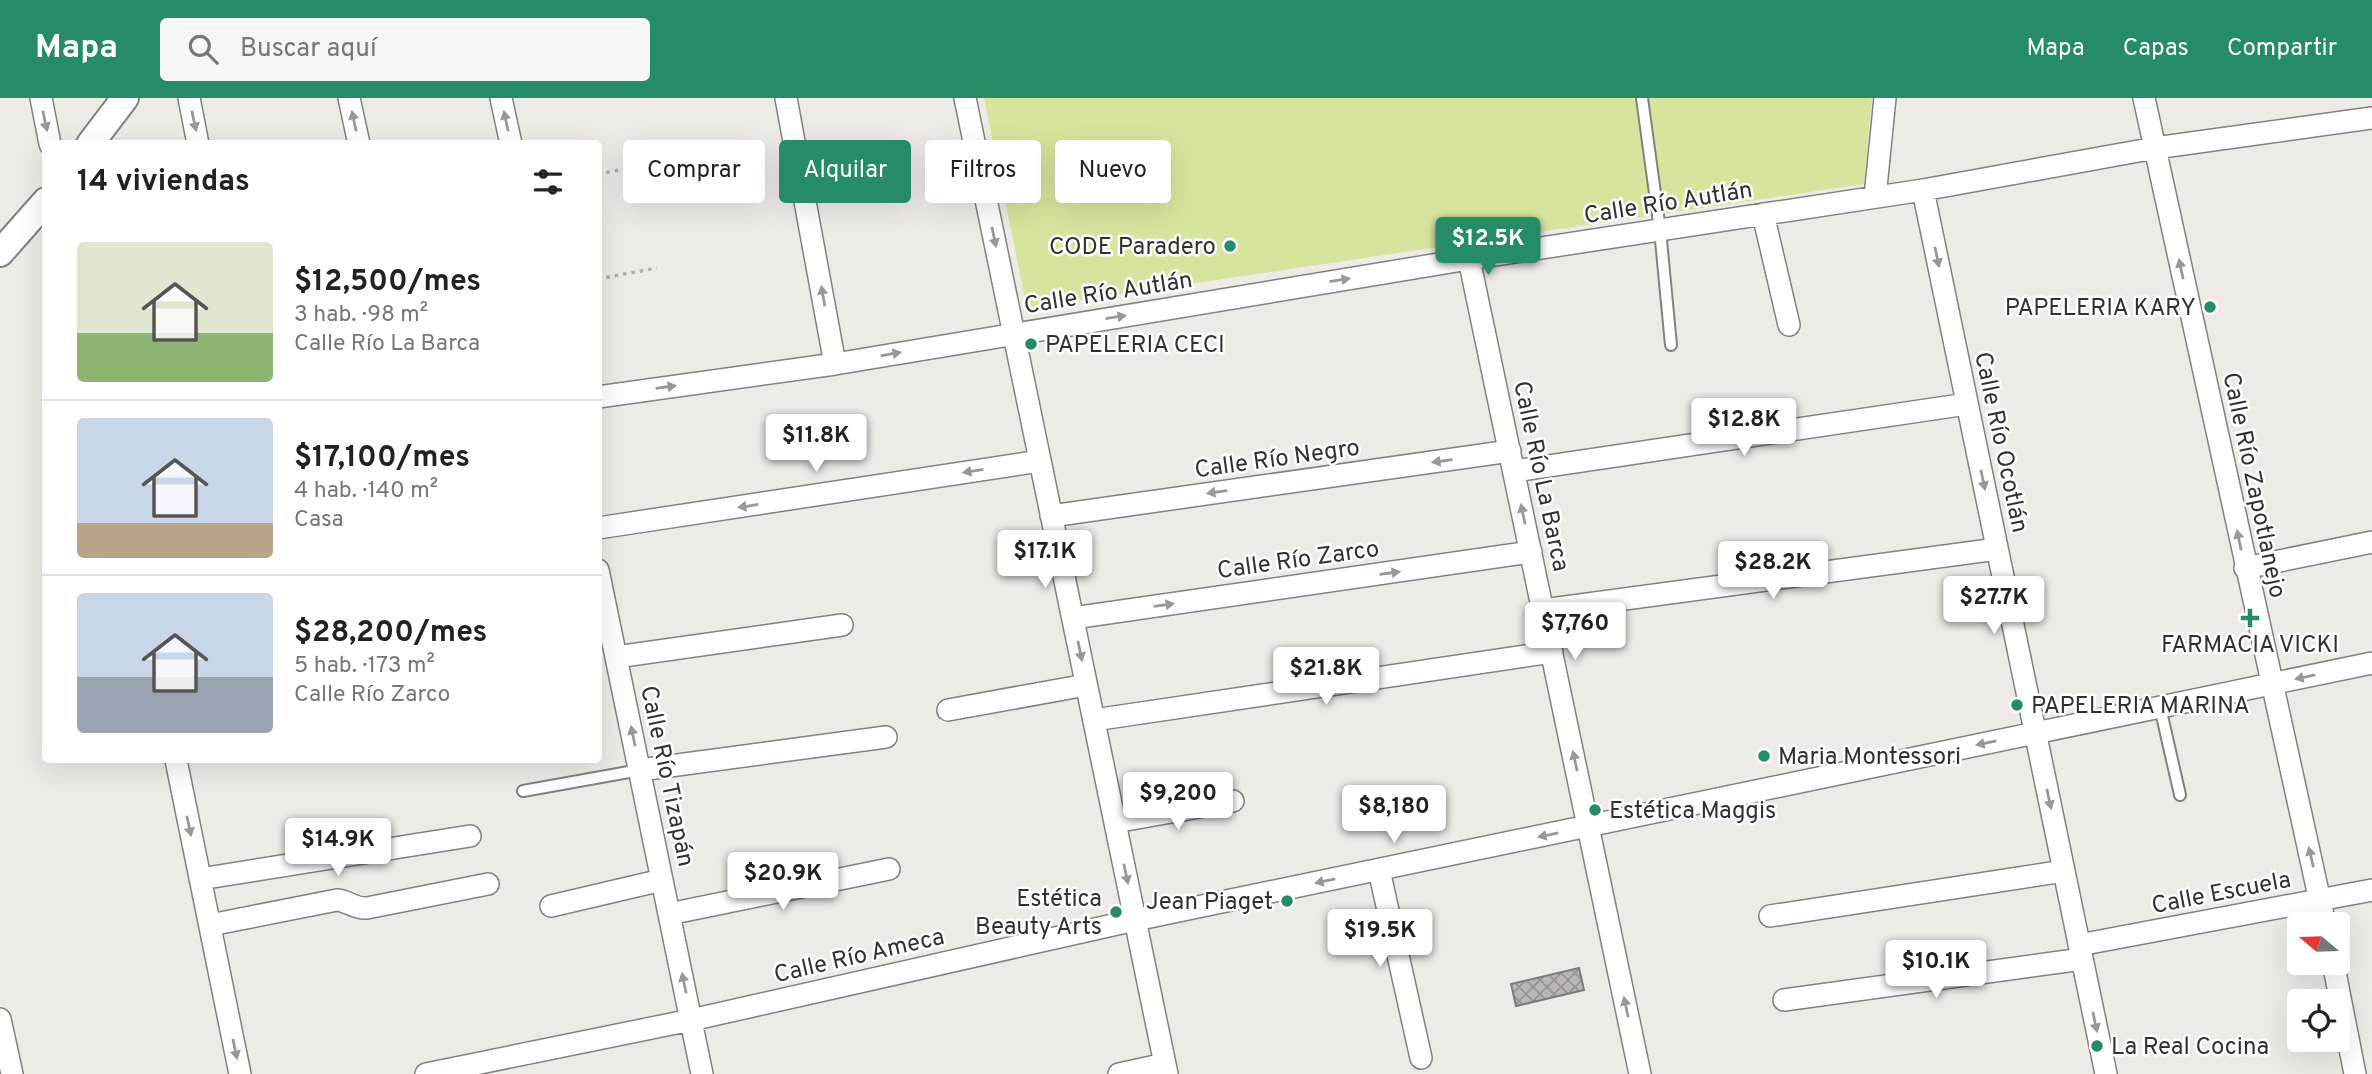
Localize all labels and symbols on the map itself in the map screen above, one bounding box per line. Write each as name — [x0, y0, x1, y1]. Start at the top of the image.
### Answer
one-way arrow — [40, 110, 51, 132]
one-way arrow — [188, 110, 199, 132]
one-way arrow — [348, 110, 359, 132]
one-way arrow — [500, 110, 511, 132]
street label: Calle Río Autlán — [1582, 176, 1755, 232]
pin: $12.5K — [1431, 218, 1545, 277]
one-way arrow — [988, 226, 999, 248]
place label: CODE Paradero — [1049, 233, 1216, 263]
marker: CODE Paradero — [1222, 238, 1238, 254]
one-way arrow — [1931, 246, 1942, 268]
one-way arrow — [2175, 258, 2186, 280]
street label: Calle Río Autlán — [1022, 266, 1195, 322]
one-way arrow — [1329, 274, 1351, 285]
one-way arrow — [817, 285, 828, 307]
place label: PAPELERIA KARY — [2005, 294, 2196, 324]
marker: PAPELERIA KARY — [2202, 299, 2218, 315]
one-way arrow — [1105, 311, 1127, 322]
place label: PAPELERIA CECI — [1045, 331, 1225, 361]
marker: PAPELERIA CECI — [1023, 336, 1039, 352]
one-way arrow — [880, 348, 902, 359]
street label: Calle Río Ocotlán — [1966, 349, 2034, 536]
street label: Calle Río Zapotlanejo — [2214, 370, 2292, 601]
street label: Calle Río La Barca — [1505, 378, 1575, 574]
one-way arrow — [655, 382, 677, 393]
pin: $12.8K — [1687, 398, 1801, 458]
pin: $11.8K — [759, 414, 873, 474]
street label: Calle Río Negro — [1193, 434, 1362, 486]
one-way arrow — [1431, 456, 1453, 467]
one-way arrow — [962, 466, 984, 477]
one-way arrow — [1977, 469, 1988, 491]
one-way arrow — [1206, 487, 1228, 498]
one-way arrow — [737, 500, 759, 511]
one-way arrow — [1518, 503, 1529, 525]
one-way arrow — [2234, 529, 2245, 551]
pin: $17.1K — [988, 531, 1102, 590]
street label: Calle Río Zarco — [1215, 535, 1381, 587]
pin: $28.2K — [1716, 542, 1830, 601]
one-way arrow — [1379, 567, 1401, 578]
pin: $27.7K — [1937, 576, 2051, 636]
one-way arrow — [1154, 599, 1176, 610]
pin: $7,760 — [1518, 602, 1632, 662]
marker: FARMACIA VICKI — [2242, 610, 2258, 626]
place label: FARMACIA VICKI — [2161, 631, 2339, 661]
one-way arrow — [1074, 640, 1085, 662]
pin: $21.8K — [1269, 648, 1383, 707]
one-way arrow — [2294, 671, 2316, 682]
street label: Calle Río Tizapán — [632, 683, 700, 870]
place label: PAPELERIA MARINA — [2031, 692, 2250, 722]
marker: PAPELERIA MARINA — [2009, 697, 2025, 713]
one-way arrow — [627, 725, 638, 747]
one-way arrow — [1975, 738, 1997, 749]
place label: Maria Montessori — [1778, 743, 1961, 773]
marker: Maria Montessori — [1756, 748, 1772, 764]
one-way arrow — [1569, 750, 1580, 772]
pin: $9,200 — [1121, 772, 1235, 832]
pin: $8,180 — [1337, 786, 1451, 845]
one-way arrow — [2043, 788, 2054, 810]
place label: Estética Maggis — [1609, 797, 1776, 827]
marker: Estética Maggis — [1587, 802, 1603, 818]
one-way arrow — [184, 815, 195, 837]
pin: $14.9K — [281, 818, 395, 878]
one-way arrow — [1537, 830, 1559, 841]
one-way arrow — [2305, 846, 2316, 868]
pin: $20.9K — [726, 852, 840, 912]
one-way arrow — [1120, 863, 1131, 885]
street label: Calle Escuela — [2149, 866, 2294, 922]
one-way arrow — [1314, 875, 1336, 886]
place label: Estética Beauty Arts — [975, 885, 1102, 943]
place label: Jean Piaget — [1146, 888, 1273, 918]
marker: Jean Piaget — [1279, 893, 1295, 909]
marker: Estética Beauty Arts — [1108, 904, 1124, 920]
pin: $19.5K — [1323, 910, 1437, 969]
north arrow — [2287, 912, 2350, 975]
street label: Calle Río Ameca — [771, 923, 948, 991]
pin: $10.1K — [1879, 940, 1993, 1000]
one-way arrow — [678, 972, 689, 994]
one-way arrow — [1621, 996, 1632, 1018]
one-way arrow — [2089, 1011, 2100, 1033]
place label: La Real Cocina — [2111, 1033, 2269, 1063]
one-way arrow — [230, 1038, 241, 1060]
marker: La Real Cocina — [2089, 1038, 2105, 1054]

